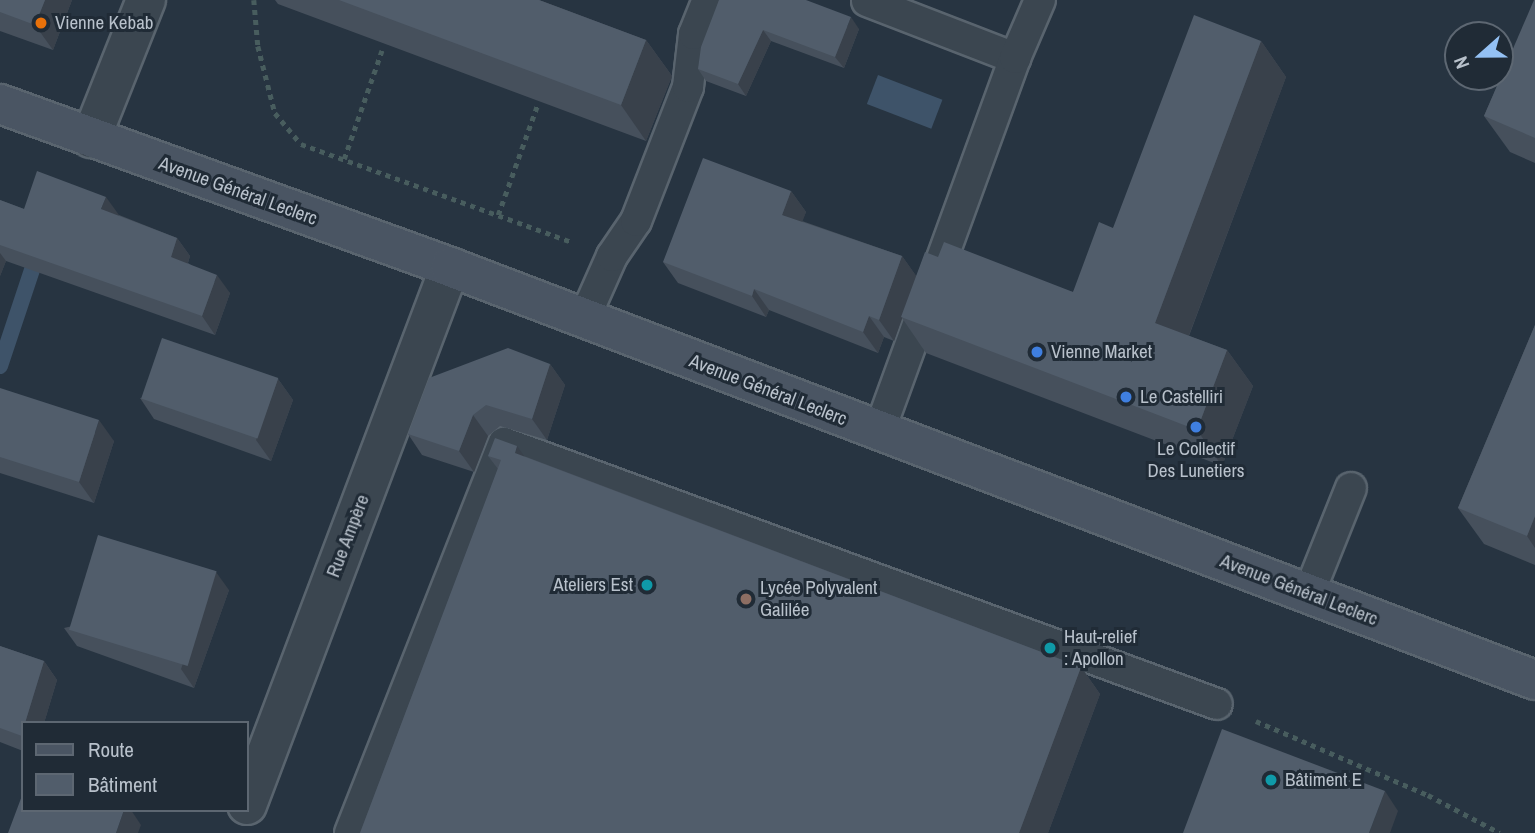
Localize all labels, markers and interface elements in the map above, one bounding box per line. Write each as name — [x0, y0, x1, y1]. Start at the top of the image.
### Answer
place label: Vienne Kebab — [55, 12, 153, 34]
marker: Vienne Kebab — [33, 15, 49, 31]
north arrow — [1444, 21, 1514, 91]
text: N — [1447, 53, 1475, 73]
street label: Avenue Général Leclerc — [156, 152, 320, 230]
place label: Vienne Market — [1051, 341, 1152, 363]
marker: Vienne Market — [1029, 344, 1045, 360]
street label: Avenue Général Leclerc — [686, 349, 850, 431]
place label: Le Castelliri — [1140, 386, 1223, 408]
marker: Le Castelliri — [1118, 389, 1134, 405]
marker: Le Collectif Des Lunetiers — [1188, 419, 1204, 435]
place label: Le Collectif Des Lunetiers — [1148, 438, 1244, 482]
street label: Rue Ampère — [322, 491, 374, 581]
street label: Avenue Général Leclerc — [1217, 549, 1381, 631]
place label: Ateliers Est — [553, 574, 633, 596]
marker: Ateliers Est — [639, 577, 655, 593]
place label: Lycée Polyvalent Galilée — [760, 577, 877, 621]
marker: Lycée Polyvalent Galilée — [738, 591, 754, 607]
place label: Haut-relief : Apollon — [1064, 626, 1137, 670]
marker: Haut-relief : Apollon — [1042, 640, 1058, 656]
legend — [21, 721, 248, 812]
text: Route — [88, 735, 134, 764]
place label: Bâtiment E — [1285, 769, 1362, 791]
text: Bâtiment — [88, 770, 157, 799]
marker: Bâtiment E — [1263, 772, 1279, 788]

